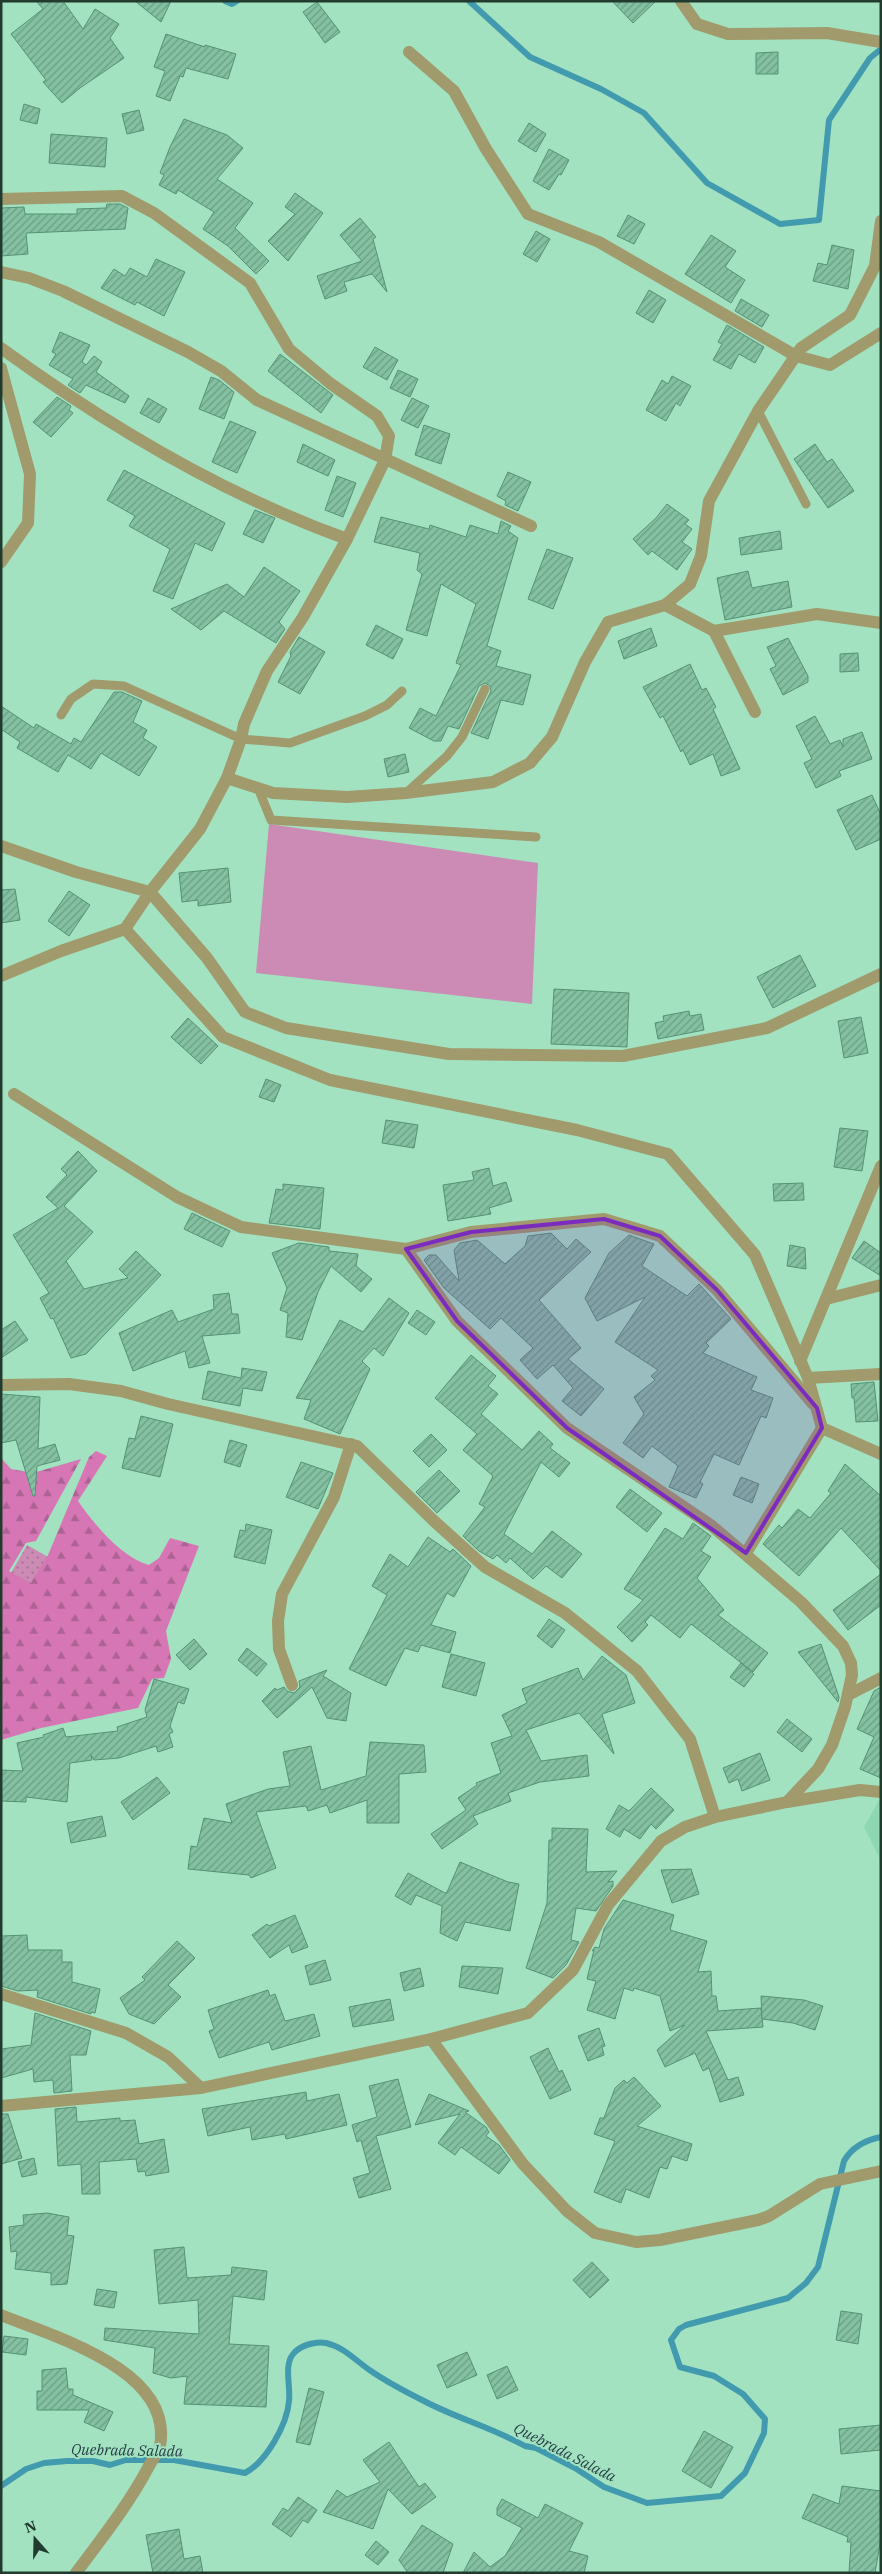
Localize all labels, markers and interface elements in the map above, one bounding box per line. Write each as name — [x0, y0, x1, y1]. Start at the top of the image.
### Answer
water label: Quebrada Salada — [511, 2418, 620, 2486]
water label: Quebrada Salada — [71, 2440, 184, 2460]
north arrow — [10, 2514, 60, 2564]
text: N — [22, 2516, 39, 2537]

